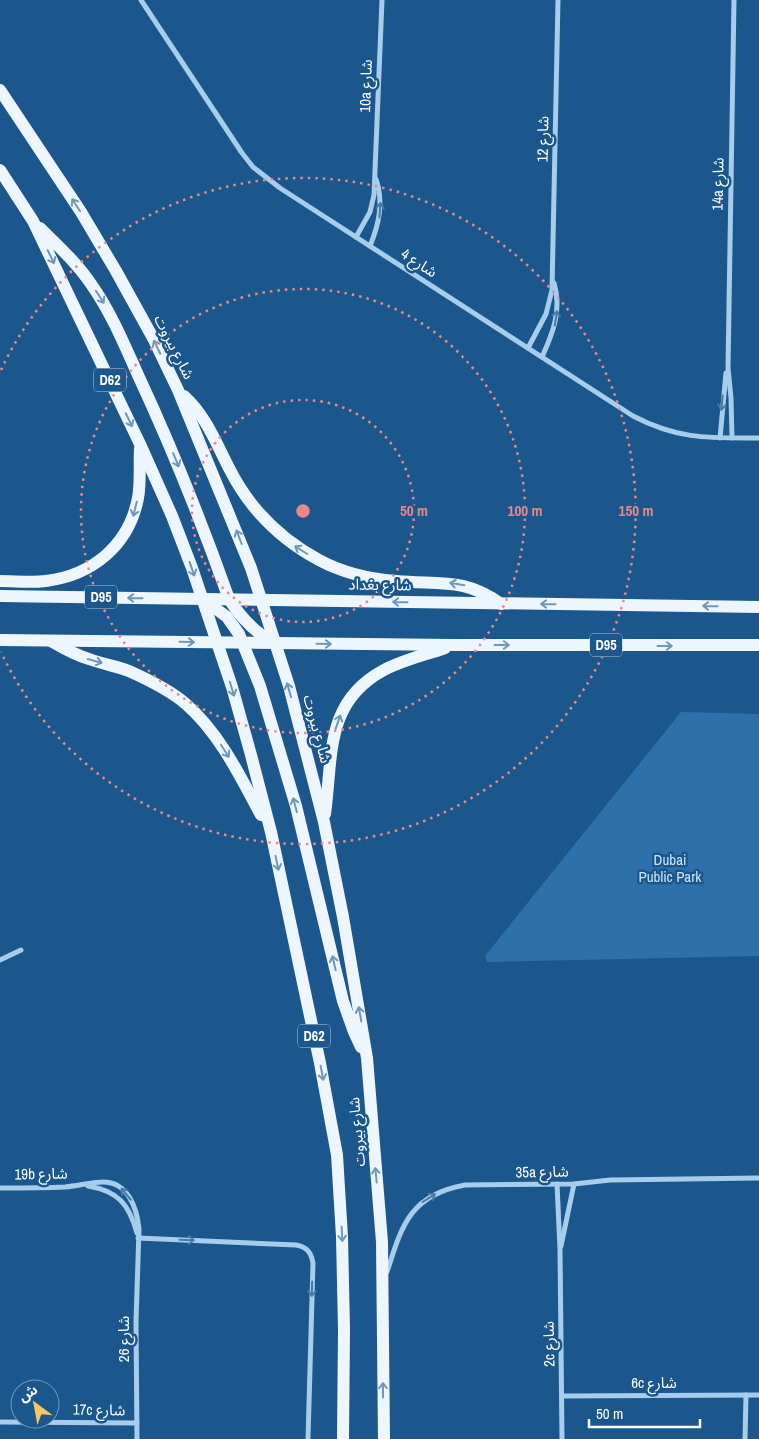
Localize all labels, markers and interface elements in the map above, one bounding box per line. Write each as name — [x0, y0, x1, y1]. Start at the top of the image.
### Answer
street label: 10a شارع — [354, 59, 379, 113]
street label: شارع 12 — [532, 115, 555, 162]
street label: 14a شارع — [707, 157, 730, 211]
one-way arrow — [71, 199, 81, 213]
one-way arrow — [375, 202, 384, 218]
street label: شارع 4 — [396, 243, 442, 284]
one-way arrow — [46, 250, 56, 265]
one-way arrow — [94, 290, 105, 304]
street label: شارع بيروت — [147, 311, 200, 384]
one-way arrow — [551, 311, 561, 327]
one-way arrow — [152, 339, 162, 354]
road number: D62 — [94, 368, 126, 392]
one-way arrow — [718, 394, 727, 410]
one-way arrow — [124, 412, 134, 427]
one-way arrow — [172, 452, 181, 467]
text: 50 m — [400, 500, 428, 521]
text: 100 m — [508, 500, 542, 521]
text: 150 m — [619, 500, 653, 521]
one-way arrow — [130, 501, 139, 517]
centre of rings — [294, 502, 312, 520]
one-way arrow — [233, 530, 242, 545]
one-way arrow — [295, 544, 309, 554]
one-way arrow — [188, 561, 197, 577]
street label: شارع بغداد — [348, 573, 412, 598]
one-way arrow — [450, 579, 466, 589]
road number: D95 — [85, 586, 117, 608]
one-way arrow — [127, 593, 143, 602]
one-way arrow — [392, 597, 408, 607]
one-way arrow — [540, 600, 556, 609]
one-way arrow — [703, 601, 719, 611]
road number: D95 — [590, 634, 622, 656]
one-way arrow — [178, 637, 195, 647]
one-way arrow — [315, 639, 331, 649]
one-way arrow — [494, 640, 510, 650]
one-way arrow — [656, 641, 672, 651]
one-way arrow — [86, 657, 102, 667]
one-way arrow — [227, 680, 237, 696]
one-way arrow — [284, 682, 294, 698]
street label: شارع بيروت — [296, 692, 337, 766]
one-way arrow — [334, 715, 343, 730]
one-way arrow — [220, 744, 230, 758]
one-way arrow — [290, 797, 300, 813]
park label: Dubai Public Park — [639, 849, 702, 887]
one-way arrow — [273, 854, 282, 870]
one-way arrow — [329, 955, 338, 971]
one-way arrow — [354, 1006, 364, 1022]
road number: D62 — [298, 1024, 330, 1048]
one-way arrow — [318, 1065, 327, 1081]
street label: شارع بيروت — [343, 1096, 372, 1168]
street label: 35a شارع — [515, 1161, 569, 1184]
street label: 19b شارع — [14, 1163, 68, 1186]
one-way arrow — [372, 1168, 381, 1184]
one-way arrow — [121, 1188, 132, 1201]
one-way arrow — [422, 1192, 436, 1202]
one-way arrow — [337, 1226, 346, 1242]
one-way arrow — [179, 1236, 195, 1245]
one-way arrow — [307, 1280, 317, 1296]
street label: شارع 26 — [113, 1316, 136, 1362]
street label: 2c شارع — [538, 1321, 561, 1367]
street label: 6c شارع — [631, 1372, 677, 1395]
north arrow — [10, 1379, 60, 1429]
text: ش — [15, 1380, 41, 1406]
one-way arrow — [378, 1383, 388, 1399]
scale bar — [589, 1396, 700, 1428]
street label: 17c شارع — [73, 1399, 126, 1422]
text: 50 m — [596, 1403, 623, 1424]

